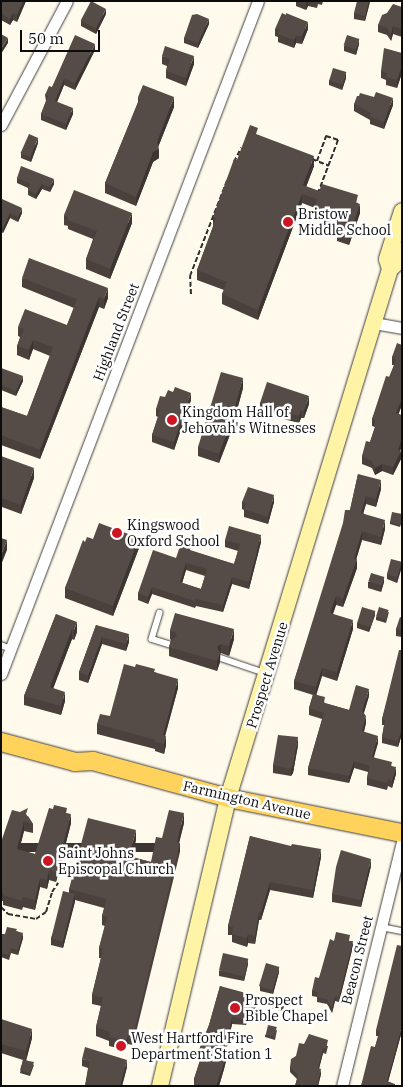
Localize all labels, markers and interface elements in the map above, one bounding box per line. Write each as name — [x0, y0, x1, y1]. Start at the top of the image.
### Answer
scale bar — [22, 20, 102, 52]
text: 50 m — [28, 29, 64, 48]
place label: Bristow Middle School — [298, 206, 391, 238]
marker: Bristow Middle School — [282, 216, 294, 228]
street label: Highland Street — [90, 281, 142, 383]
place label: Kingdom Hall of Jehovah's Witnesses — [182, 404, 316, 437]
marker: Kingdom Hall of Jehovah's Witnesses — [166, 414, 178, 426]
place label: Kingswood Oxford School — [127, 517, 220, 550]
marker: Kingswood Oxford School — [111, 527, 123, 539]
street label: Prospect Avenue — [243, 620, 291, 730]
street label: Farmington Avenue — [181, 777, 313, 823]
place label: Saint Johns Episcopal Church — [58, 845, 174, 878]
marker: Saint Johns Episcopal Church — [42, 855, 54, 867]
street label: Beacon Street — [338, 914, 376, 1006]
place label: Prospect Bible Chapel — [245, 992, 328, 1024]
marker: Prospect Bible Chapel — [229, 1002, 241, 1014]
place label: West Hartford Fire Department Station 1 — [131, 1030, 273, 1062]
marker: West Hartford Fire Department Station 1 — [115, 1040, 127, 1052]

